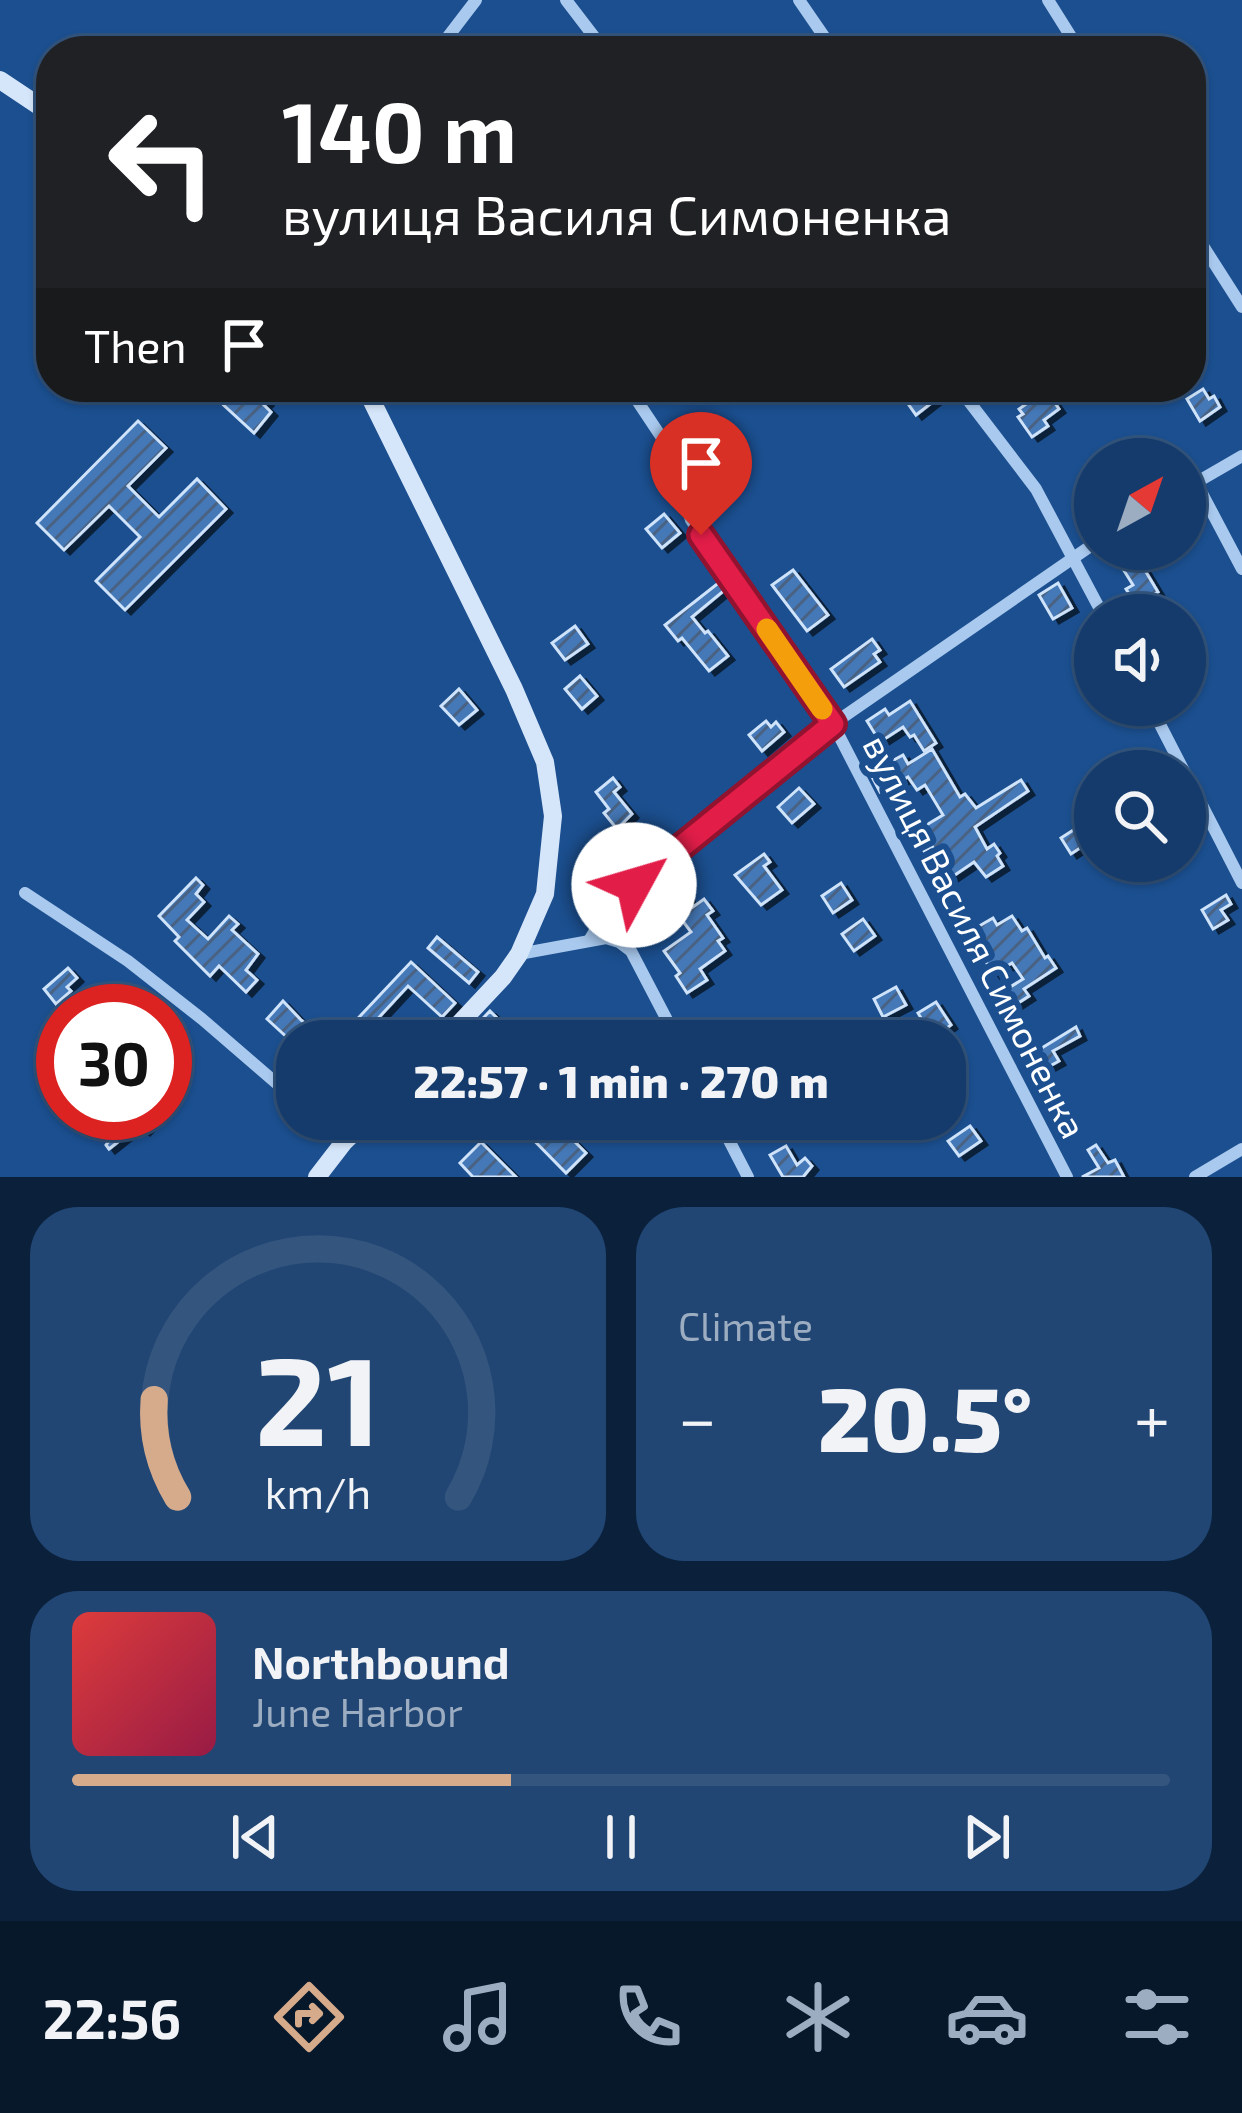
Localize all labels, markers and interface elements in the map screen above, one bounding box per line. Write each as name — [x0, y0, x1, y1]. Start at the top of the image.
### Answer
text: 140 m — [282, 79, 517, 180]
icon: left — [84, 84, 240, 240]
text: вулиця Василя Симоненка — [282, 181, 952, 246]
icon: arrive — [211, 312, 277, 378]
text: Then — [84, 318, 187, 372]
pin — [650, 412, 752, 535]
icon: arrive — [668, 430, 734, 496]
north arrow — [1074, 438, 1206, 570]
map controls — [1074, 438, 1206, 882]
button: sound — [1074, 594, 1206, 726]
street label: вулиця Василя Симоненка — [855, 727, 1096, 1145]
button: search — [1074, 750, 1206, 882]
position arrow — [571, 822, 697, 948]
speed limit sign: 30 — [36, 984, 192, 1140]
text: 22:57 · 1 min · 270 m — [413, 1053, 829, 1107]
text: Climate — [678, 1302, 813, 1349]
text: 21 — [255, 1321, 381, 1471]
text: 20.5° — [818, 1362, 1032, 1470]
text: − — [678, 1377, 717, 1456]
text: + — [1134, 1377, 1170, 1456]
text: km/h — [265, 1466, 371, 1518]
text: Northbound — [252, 1634, 510, 1688]
text: June Harbor — [252, 1688, 463, 1735]
icon: previous — [222, 1804, 288, 1870]
icon: pause — [588, 1804, 654, 1870]
icon: next — [954, 1804, 1020, 1870]
icon: directions — [267, 1975, 351, 2059]
icon: music — [436, 1975, 520, 2059]
icon: phone — [606, 1975, 690, 2059]
icon: climate — [776, 1975, 860, 2059]
icon: car — [945, 1975, 1029, 2059]
icon: filters — [1115, 1975, 1199, 2059]
text: 22:56 — [43, 1985, 181, 2050]

